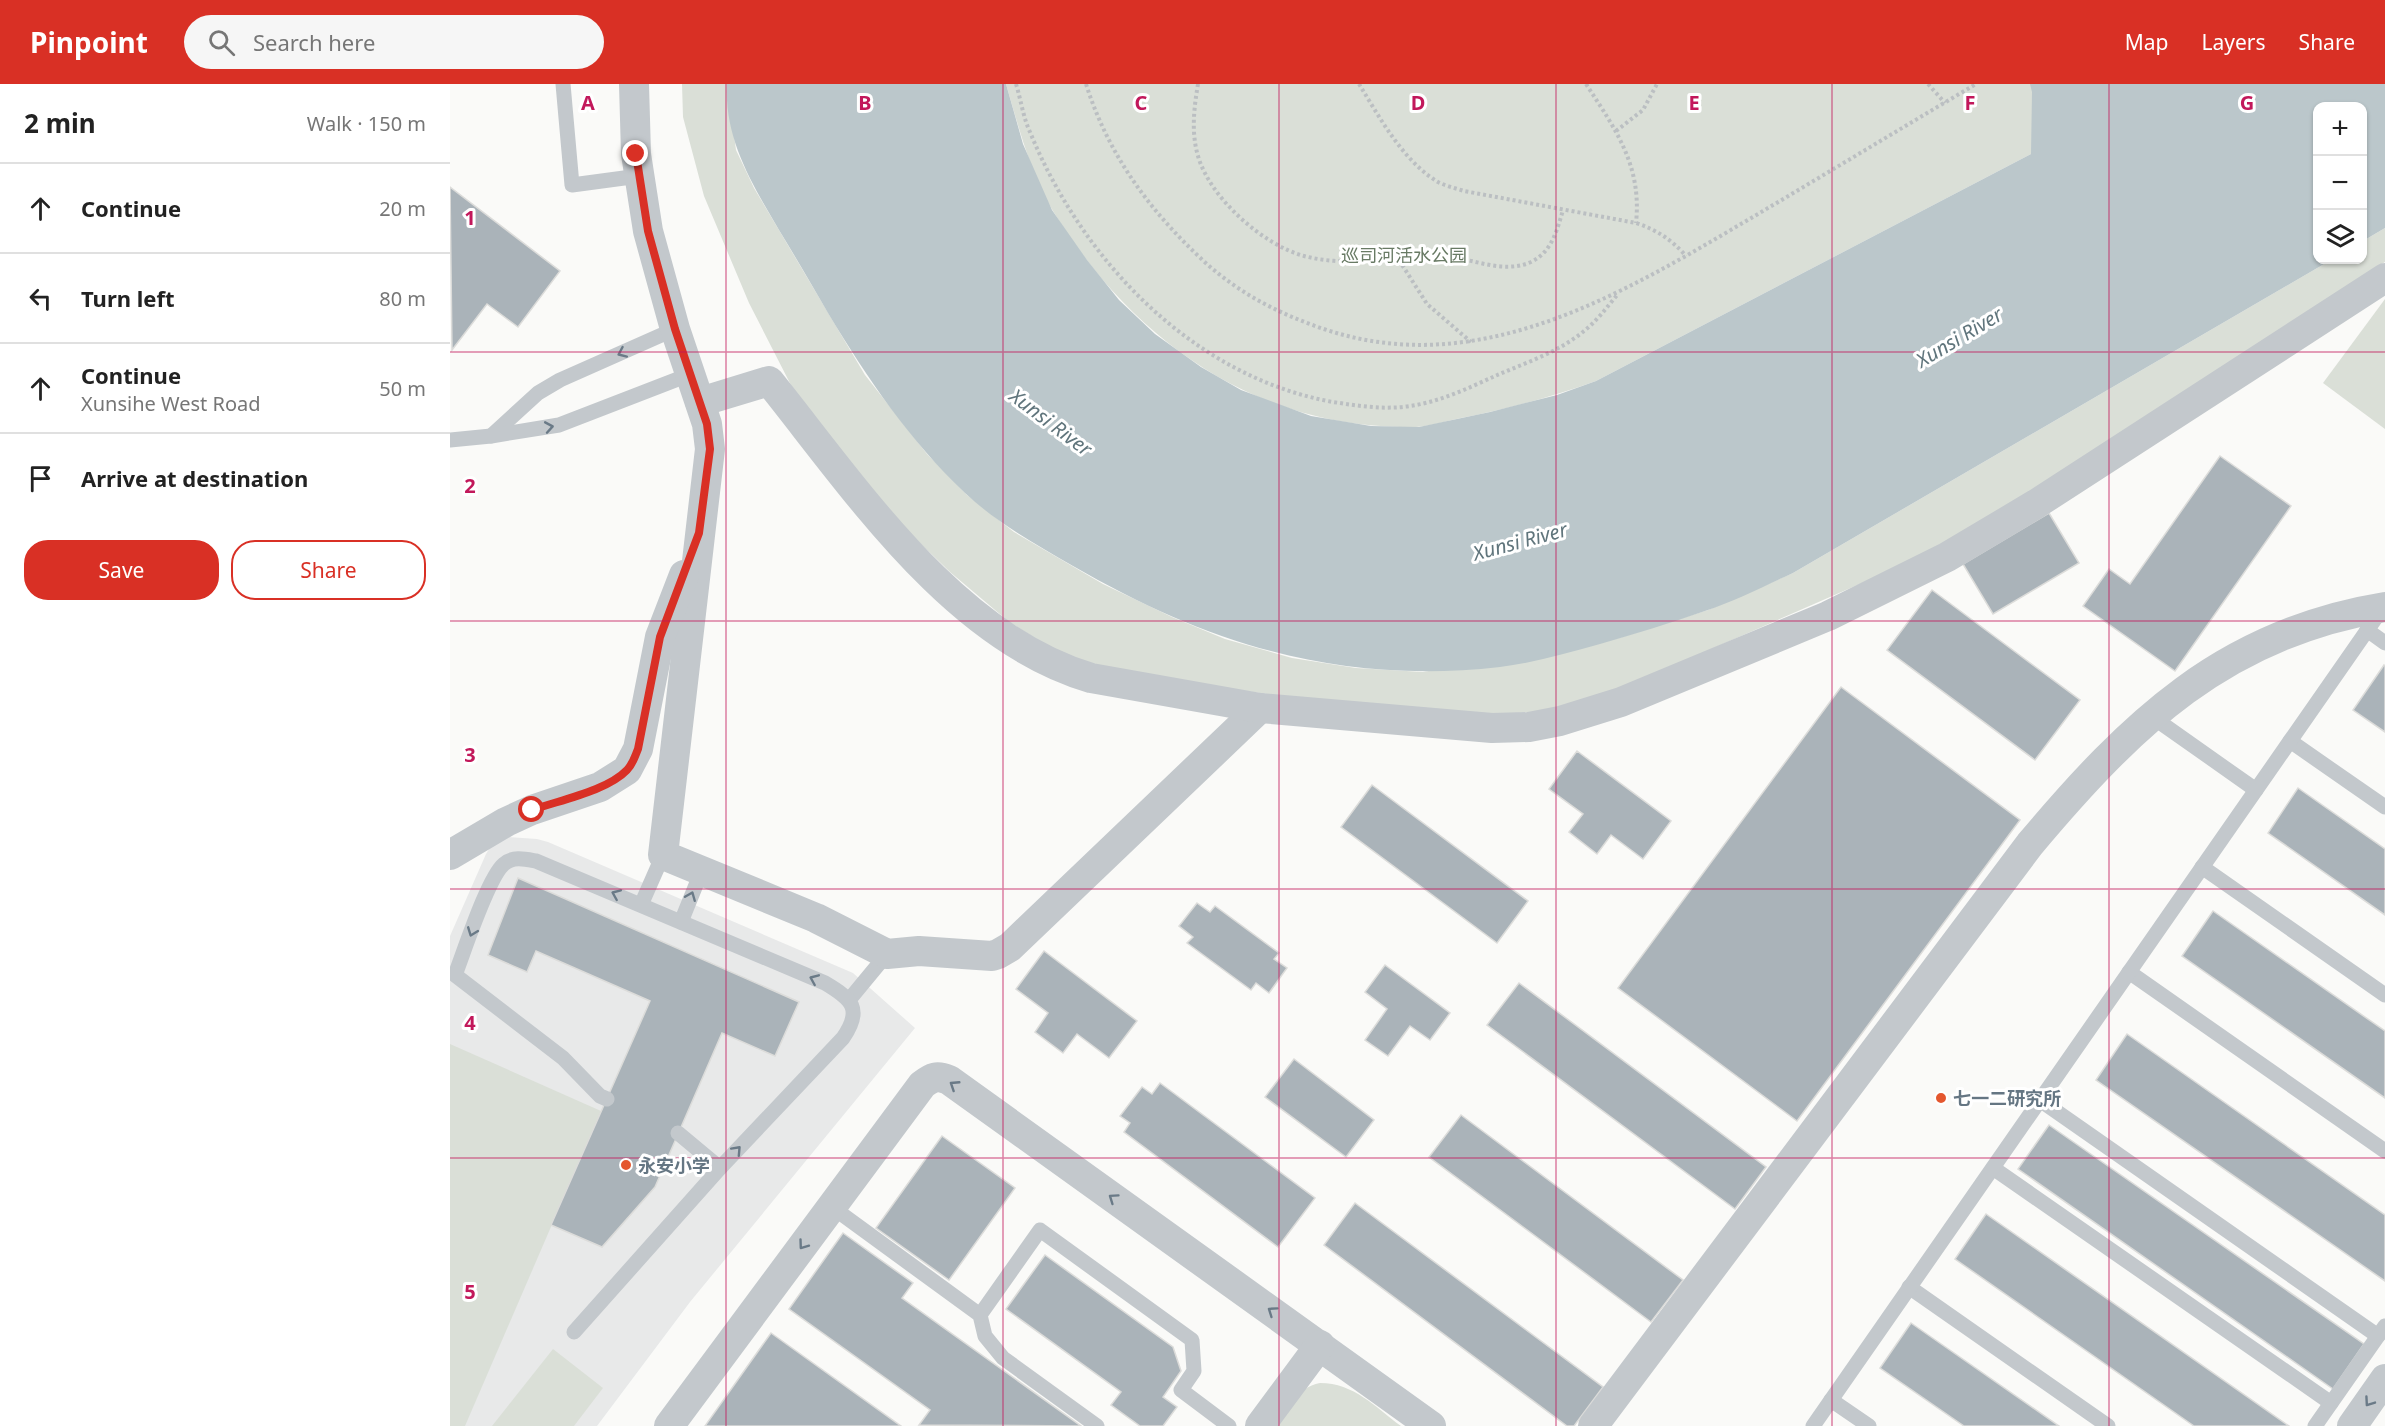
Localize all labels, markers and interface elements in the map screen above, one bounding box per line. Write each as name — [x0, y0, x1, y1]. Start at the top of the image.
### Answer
search box — [184, 15, 604, 69]
text: Pinpoint — [30, 23, 148, 61]
icon: search — [205, 26, 238, 59]
text: Search here — [253, 27, 375, 57]
text: Map — [2125, 28, 2169, 56]
text: Layers — [2202, 28, 2266, 56]
text: Share — [2299, 28, 2355, 56]
text: A — [581, 89, 595, 116]
text: B — [858, 89, 872, 116]
text: C — [1135, 89, 1148, 116]
text: D — [1411, 89, 1425, 116]
text: E — [1688, 89, 1700, 116]
text: F — [1965, 89, 1975, 116]
text: G — [2240, 89, 2254, 116]
map controls — [2313, 102, 2367, 264]
button: + — [2313, 102, 2367, 156]
text: 2 min — [24, 105, 96, 141]
text: Walk · 150 m — [307, 110, 426, 137]
route end — [622, 140, 648, 166]
button: − — [2313, 156, 2367, 210]
icon: ahead — [24, 192, 57, 225]
text: Continue — [81, 193, 181, 223]
text: 20 m — [379, 195, 426, 222]
text: 1 — [464, 204, 476, 231]
button: layers — [2313, 210, 2367, 264]
park label: 巡司河活水公园 — [1341, 243, 1467, 267]
icon: left — [24, 282, 57, 315]
text: Turn left — [81, 283, 175, 313]
text: 80 m — [379, 285, 426, 312]
water label: Xunsi River — [1909, 300, 2008, 374]
one-way arrow — [617, 346, 628, 358]
text: Continue — [81, 360, 181, 390]
icon: ahead — [24, 372, 57, 405]
text: 50 m — [379, 375, 426, 402]
water label: Xunsi River — [1003, 381, 1099, 462]
text: Xunsihe West Road — [81, 390, 261, 417]
one-way arrow — [544, 421, 554, 434]
icon: arrive — [24, 462, 57, 495]
text: Arrive at destination — [81, 463, 308, 493]
text: 2 — [464, 472, 476, 499]
water label: Xunsi River — [1468, 515, 1571, 567]
button: Save — [24, 540, 219, 600]
button: Share — [231, 540, 426, 600]
text: 3 — [464, 741, 476, 768]
route start — [518, 796, 544, 822]
one-way arrow — [611, 890, 622, 902]
one-way arrow — [684, 892, 697, 902]
one-way arrow — [467, 926, 480, 936]
one-way arrow — [810, 974, 821, 986]
text: 4 — [464, 1009, 476, 1036]
one-way arrow — [950, 1081, 961, 1092]
place label: 七一二研究所 — [1953, 1086, 2061, 1110]
marker: 七一二研究所 — [1934, 1091, 1948, 1105]
one-way arrow — [730, 1146, 741, 1157]
place label: 永安小学 — [638, 1153, 710, 1177]
marker: 永安小学 — [619, 1158, 633, 1172]
one-way arrow — [1109, 1194, 1120, 1205]
one-way arrow — [799, 1239, 810, 1250]
text: 5 — [464, 1278, 476, 1305]
one-way arrow — [1268, 1307, 1279, 1318]
one-way arrow — [2365, 1396, 2376, 1407]

